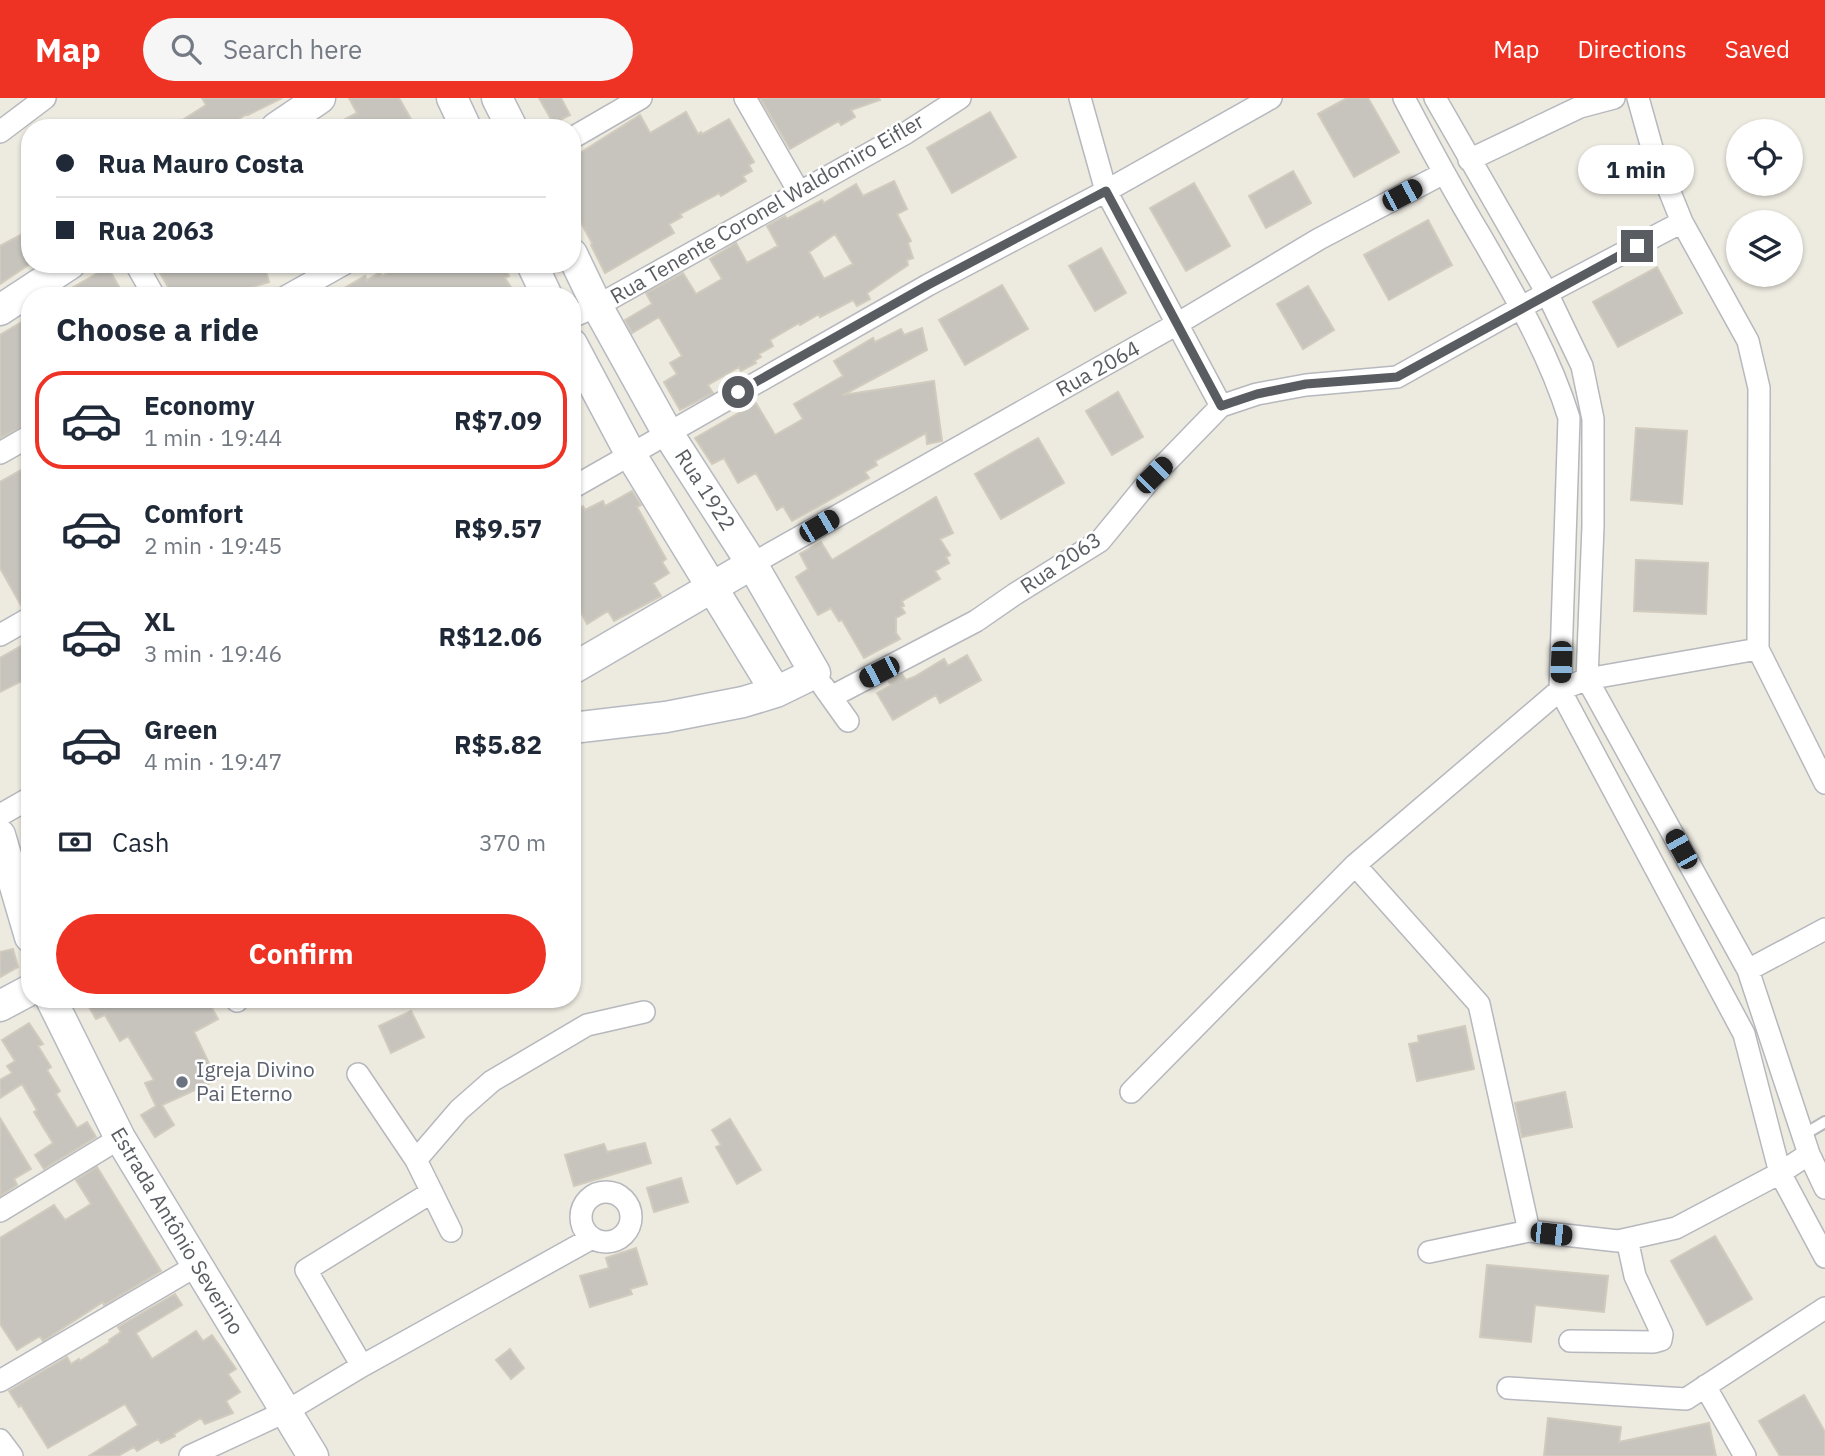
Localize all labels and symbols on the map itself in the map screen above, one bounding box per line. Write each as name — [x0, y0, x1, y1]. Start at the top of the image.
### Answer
street label: Rua Tenente Coronel Waldomiro Eifler — [605, 106, 929, 310]
callout: 1 min — [1579, 144, 1695, 194]
car — [1379, 176, 1426, 214]
route end — [1621, 230, 1653, 262]
street label: Rua 2064 — [1051, 334, 1145, 403]
route start — [722, 376, 754, 408]
street label: Rua 1922 — [669, 443, 743, 536]
car — [1132, 453, 1177, 497]
car — [796, 506, 843, 546]
street label: Rua 2063 — [1014, 525, 1106, 599]
car — [1550, 641, 1573, 683]
car — [856, 653, 903, 691]
car — [1662, 826, 1701, 872]
place label: Igreja Divino Pai Eterno — [196, 1055, 315, 1107]
marker: Igreja Divino Pai Eterno — [174, 1074, 190, 1090]
street label: Estrada Antônio Severino — [105, 1122, 251, 1339]
car — [1530, 1221, 1573, 1247]

